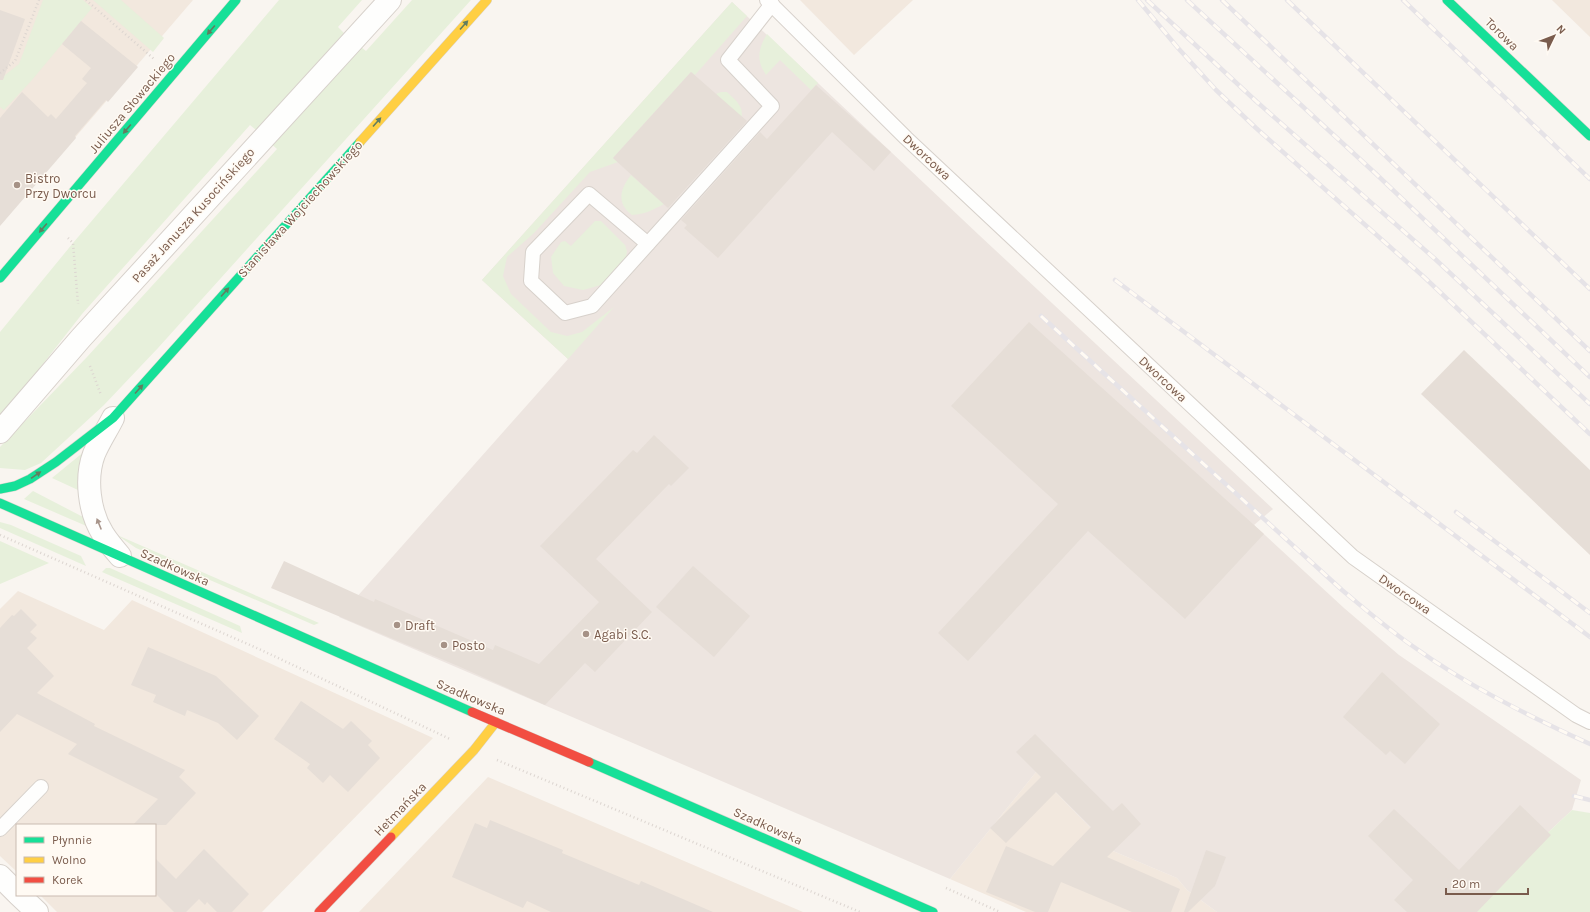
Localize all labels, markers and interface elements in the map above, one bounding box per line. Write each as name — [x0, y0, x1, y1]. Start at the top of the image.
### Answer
street label: Torowa — [1482, 14, 1522, 54]
north arrow — [1534, 16, 1574, 56]
one-way arrow — [459, 21, 468, 30]
text: N — [1554, 22, 1568, 37]
one-way arrow — [207, 25, 216, 34]
street label: Juliusza Słowackiego — [86, 50, 178, 156]
one-way arrow — [373, 117, 382, 127]
one-way arrow — [122, 123, 131, 134]
street label: Dworcowa — [900, 131, 954, 183]
street label: Stanisława Wojciechowskiego — [235, 138, 365, 280]
street label: Pasaż Janusza Kusocińskiego — [128, 144, 258, 286]
place label: Bistro Przy Dworcu — [25, 171, 97, 201]
marker: Bistro Przy Dworcu — [12, 180, 22, 190]
one-way arrow — [38, 222, 47, 233]
one-way arrow — [221, 287, 230, 297]
street label: Dworcowa — [1136, 353, 1190, 405]
one-way arrow — [134, 384, 143, 394]
one-way arrow — [31, 471, 41, 479]
one-way arrow — [95, 517, 101, 529]
street label: Szadkowska — [138, 545, 212, 589]
street label: Dworcowa — [1376, 571, 1434, 617]
place label: Draft — [405, 618, 435, 633]
marker: Draft — [392, 620, 402, 630]
place label: Agabi S.C. — [594, 627, 651, 642]
marker: Agabi S.C. — [581, 629, 591, 639]
place label: Posto — [452, 638, 485, 653]
marker: Posto — [439, 640, 449, 650]
street label: Szadkowska — [434, 676, 508, 718]
street label: Hetmańska — [371, 779, 429, 839]
street label: Szadkowska — [731, 804, 805, 848]
legend — [16, 824, 156, 896]
text: Płynnie — [52, 833, 92, 847]
text: Wolno — [52, 853, 86, 867]
scale bar — [1446, 870, 1528, 896]
text: Korek — [52, 873, 83, 887]
text: 20 m — [1452, 877, 1480, 891]

